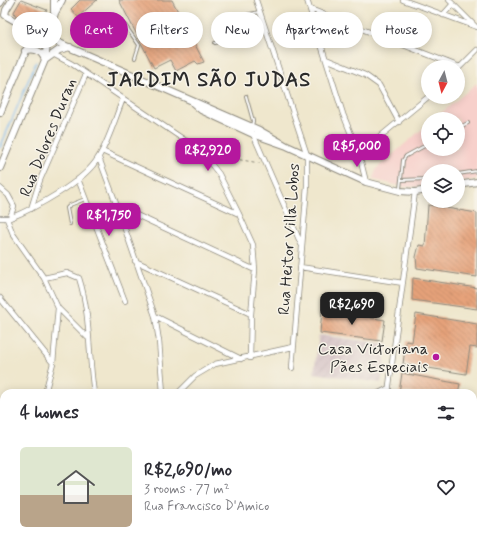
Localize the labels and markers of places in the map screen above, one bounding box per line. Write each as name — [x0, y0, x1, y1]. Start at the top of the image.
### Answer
pin: R$5,000 — [320, 134, 394, 168]
pin: R$2,920 — [171, 138, 245, 172]
pin: R$1,750 — [72, 203, 146, 237]
pin: R$2,690 — [315, 292, 389, 326]
place label: Casa Victoriana Pães Especiais — [318, 339, 428, 378]
marker: Casa Victoriana Pães Especiais — [431, 352, 441, 362]

